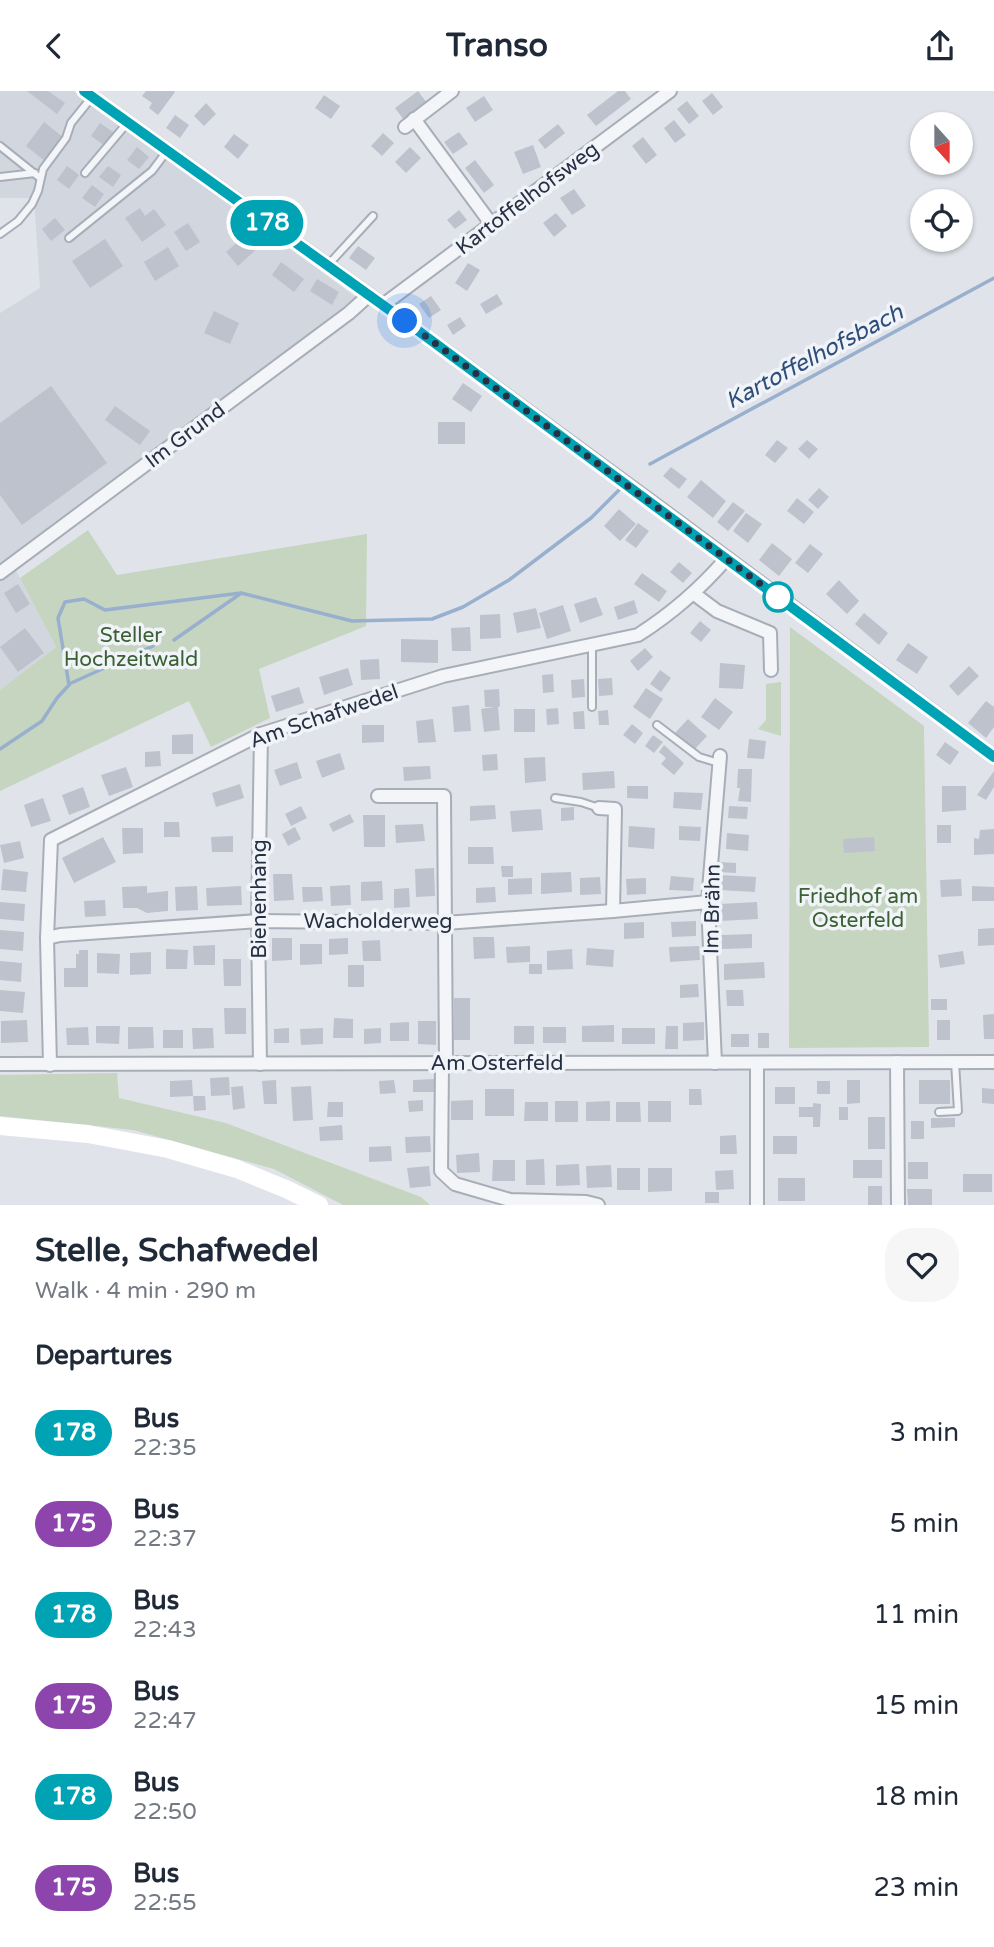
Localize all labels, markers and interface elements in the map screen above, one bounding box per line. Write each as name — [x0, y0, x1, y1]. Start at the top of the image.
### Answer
icon: back — [35, 27, 73, 65]
text: Transo — [446, 27, 548, 65]
icon: share — [921, 27, 959, 65]
north arrow — [910, 112, 973, 175]
map controls — [910, 112, 973, 252]
street label: Kartoffelhofsweg — [451, 137, 604, 260]
button: locate — [910, 189, 973, 252]
line badge: 178 — [227, 200, 307, 246]
text: 178 — [244, 208, 290, 237]
water label: Kartoffelhofsbach — [721, 298, 909, 415]
your location — [387, 303, 422, 338]
street label: Im Grund — [141, 397, 230, 473]
unlabelled marker — [763, 582, 793, 612]
park label: Steller Hochzeitwald — [64, 623, 198, 672]
street label: Am Schafwedel — [247, 679, 402, 754]
street label: Bienenhang — [247, 839, 272, 959]
street label: Im Brähn — [699, 864, 726, 954]
park label: Friedhof am Osterfeld — [798, 884, 918, 933]
street label: Wacholderweg — [304, 909, 452, 934]
street label: Am Osterfeld — [431, 1051, 563, 1076]
button: heart — [885, 1228, 959, 1302]
text: Stelle, Schafwedel — [35, 1231, 319, 1270]
text: Walk · 4 min · 290 m — [35, 1277, 256, 1305]
text: Departures — [35, 1340, 172, 1371]
text: Bus — [133, 1403, 179, 1434]
text: 3 min — [890, 1417, 959, 1448]
text: 178 — [51, 1418, 96, 1447]
text: 22:35 — [133, 1434, 197, 1462]
text: Bus — [133, 1494, 179, 1525]
text: 5 min — [890, 1508, 959, 1539]
text: 175 — [51, 1509, 96, 1538]
text: 22:37 — [133, 1525, 197, 1553]
text: Bus — [133, 1585, 179, 1616]
text: 11 min — [873, 1599, 959, 1630]
text: 178 — [51, 1600, 96, 1629]
text: 22:43 — [133, 1616, 197, 1644]
text: Bus — [133, 1676, 179, 1707]
text: 15 min — [873, 1690, 959, 1721]
text: 175 — [51, 1691, 96, 1720]
text: 22:47 — [133, 1707, 197, 1735]
text: Bus — [133, 1767, 179, 1798]
text: 18 min — [873, 1781, 959, 1812]
text: 178 — [51, 1782, 96, 1811]
text: 22:50 — [133, 1798, 197, 1826]
text: Bus — [133, 1858, 179, 1889]
text: 23 min — [873, 1872, 959, 1903]
text: 175 — [51, 1873, 96, 1902]
text: 22:55 — [133, 1889, 197, 1917]

